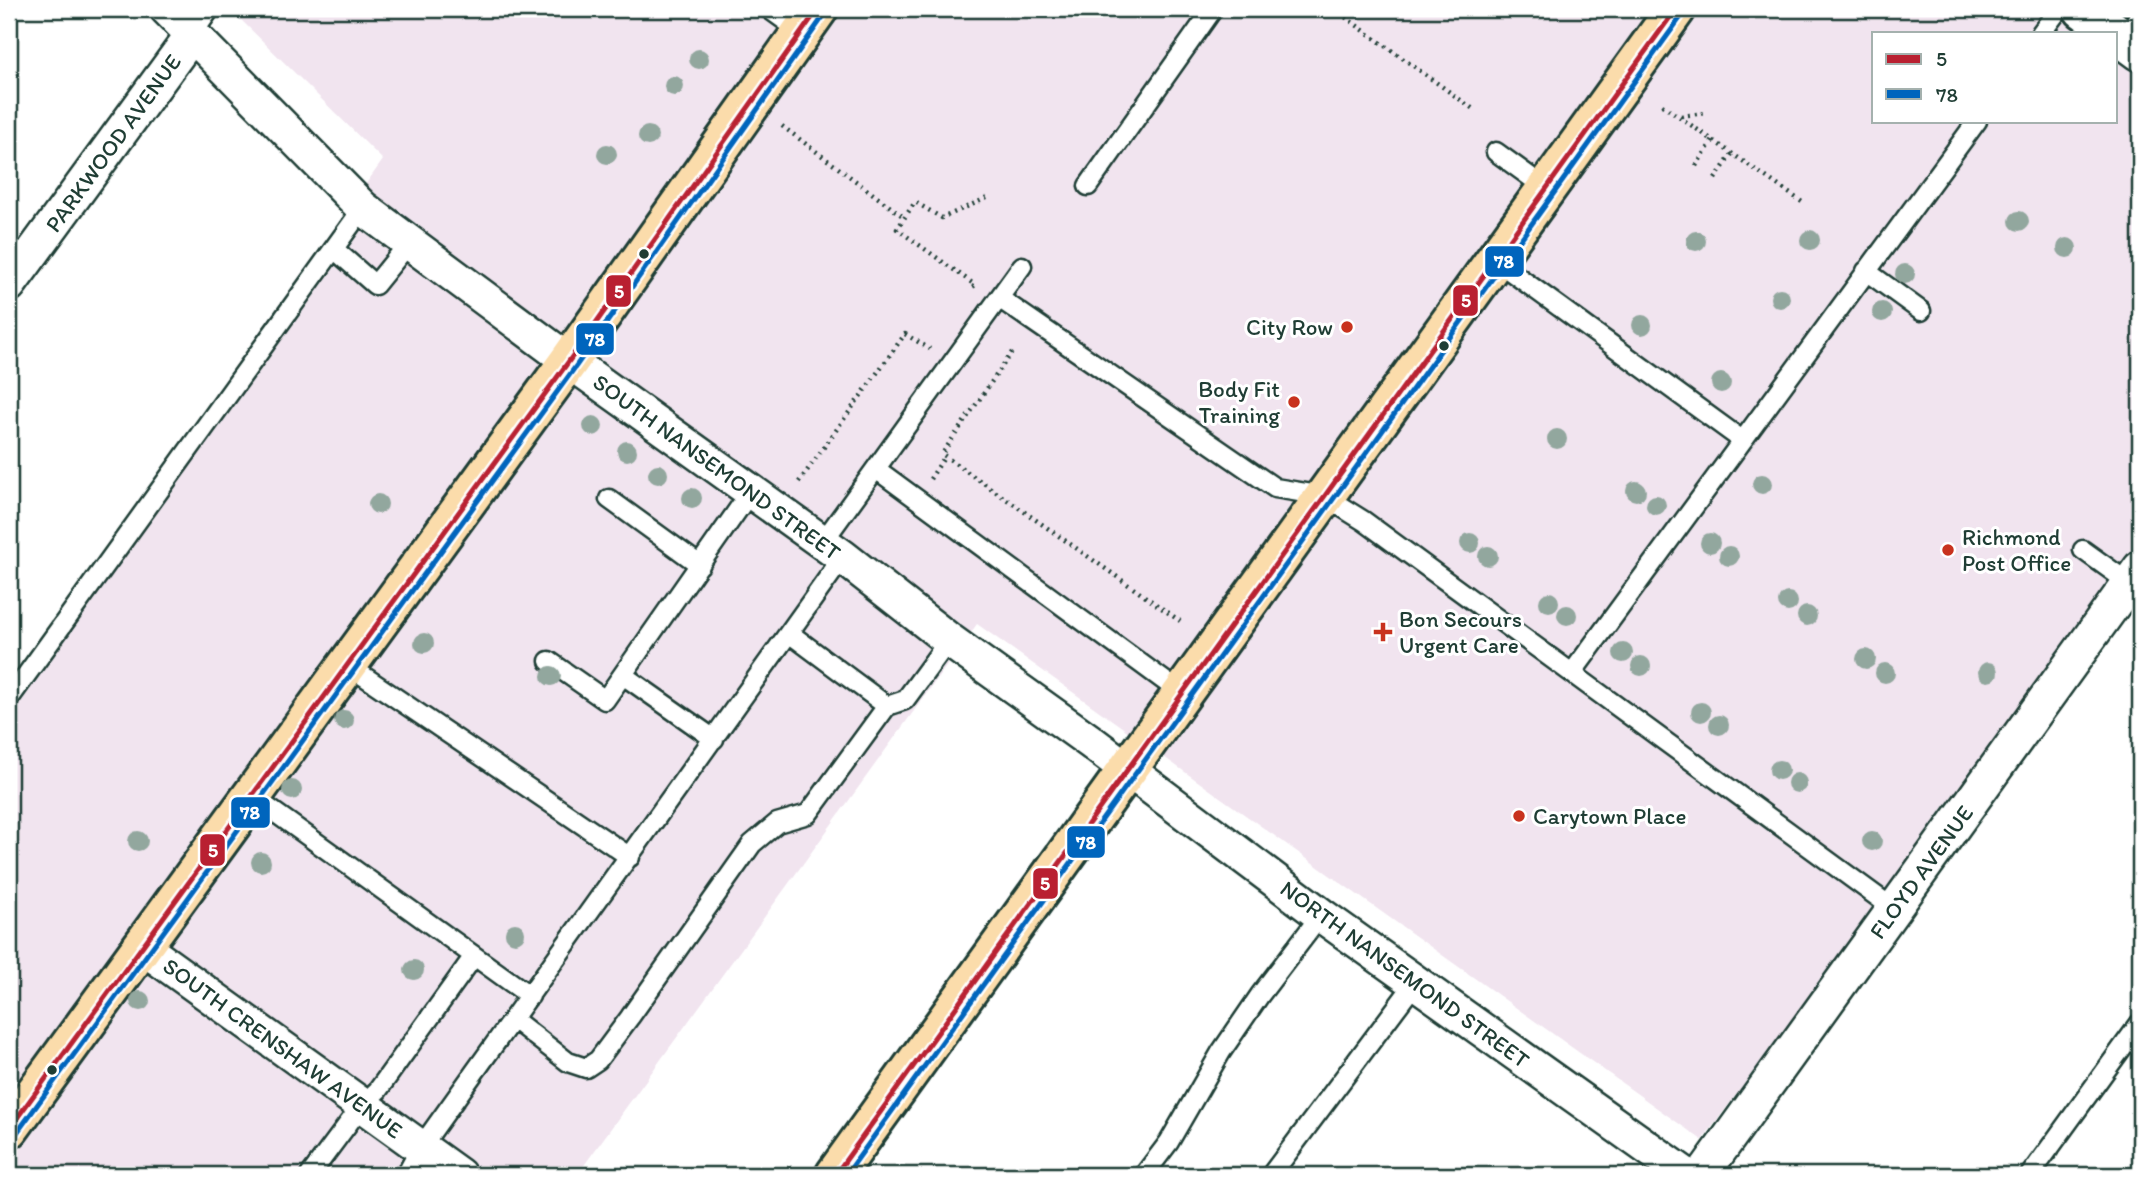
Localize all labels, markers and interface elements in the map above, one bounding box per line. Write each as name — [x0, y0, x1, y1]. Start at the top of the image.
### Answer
legend — [1872, 32, 2118, 122]
text: 5 — [1936, 46, 1947, 71]
street label: PARKWOOD AVENUE — [39, 48, 187, 238]
text: 78 — [1936, 82, 1958, 107]
line badge: 78 — [1484, 245, 1525, 278]
unlabelled marker — [637, 247, 651, 261]
text: 78 — [1493, 250, 1515, 273]
line badge: 5 — [605, 274, 632, 308]
text: 5 — [614, 280, 624, 303]
line badge: 5 — [1452, 284, 1479, 317]
text: 5 — [1461, 289, 1471, 312]
place label: City Row — [1246, 313, 1333, 341]
marker: City Row — [1339, 319, 1355, 335]
line badge: 78 — [575, 322, 615, 356]
text: 78 — [584, 328, 606, 351]
unlabelled marker — [1437, 339, 1451, 353]
street label: SOUTH NANSEMOND STREET — [588, 368, 846, 566]
place label: Body Fit Training — [1198, 375, 1280, 429]
marker: Body Fit Training — [1286, 394, 1302, 410]
place label: Richmond Post Office — [1962, 523, 2071, 577]
marker: Richmond Post Office — [1940, 542, 1956, 558]
place label: Bon Secours Urgent Care — [1399, 605, 1522, 659]
marker: Bon Secours Urgent Care — [1373, 622, 1393, 642]
line badge: 78 — [230, 796, 271, 829]
street label: FLOYD AVENUE — [1863, 800, 1979, 944]
text: 78 — [239, 801, 261, 824]
place label: Carytown Place — [1533, 802, 1686, 830]
marker: Carytown Place — [1511, 808, 1527, 824]
line badge: 78 — [1066, 825, 1106, 859]
text: 78 — [1075, 831, 1097, 854]
line badge: 5 — [199, 833, 226, 867]
text: 5 — [208, 839, 218, 862]
line badge: 5 — [1032, 867, 1059, 900]
text: 5 — [1040, 872, 1050, 895]
street label: NORTH NANSEMOND STREET — [1275, 874, 1535, 1074]
street label: SOUTH CRENSHAW AVENUE — [158, 952, 408, 1144]
unlabelled marker — [45, 1063, 59, 1077]

